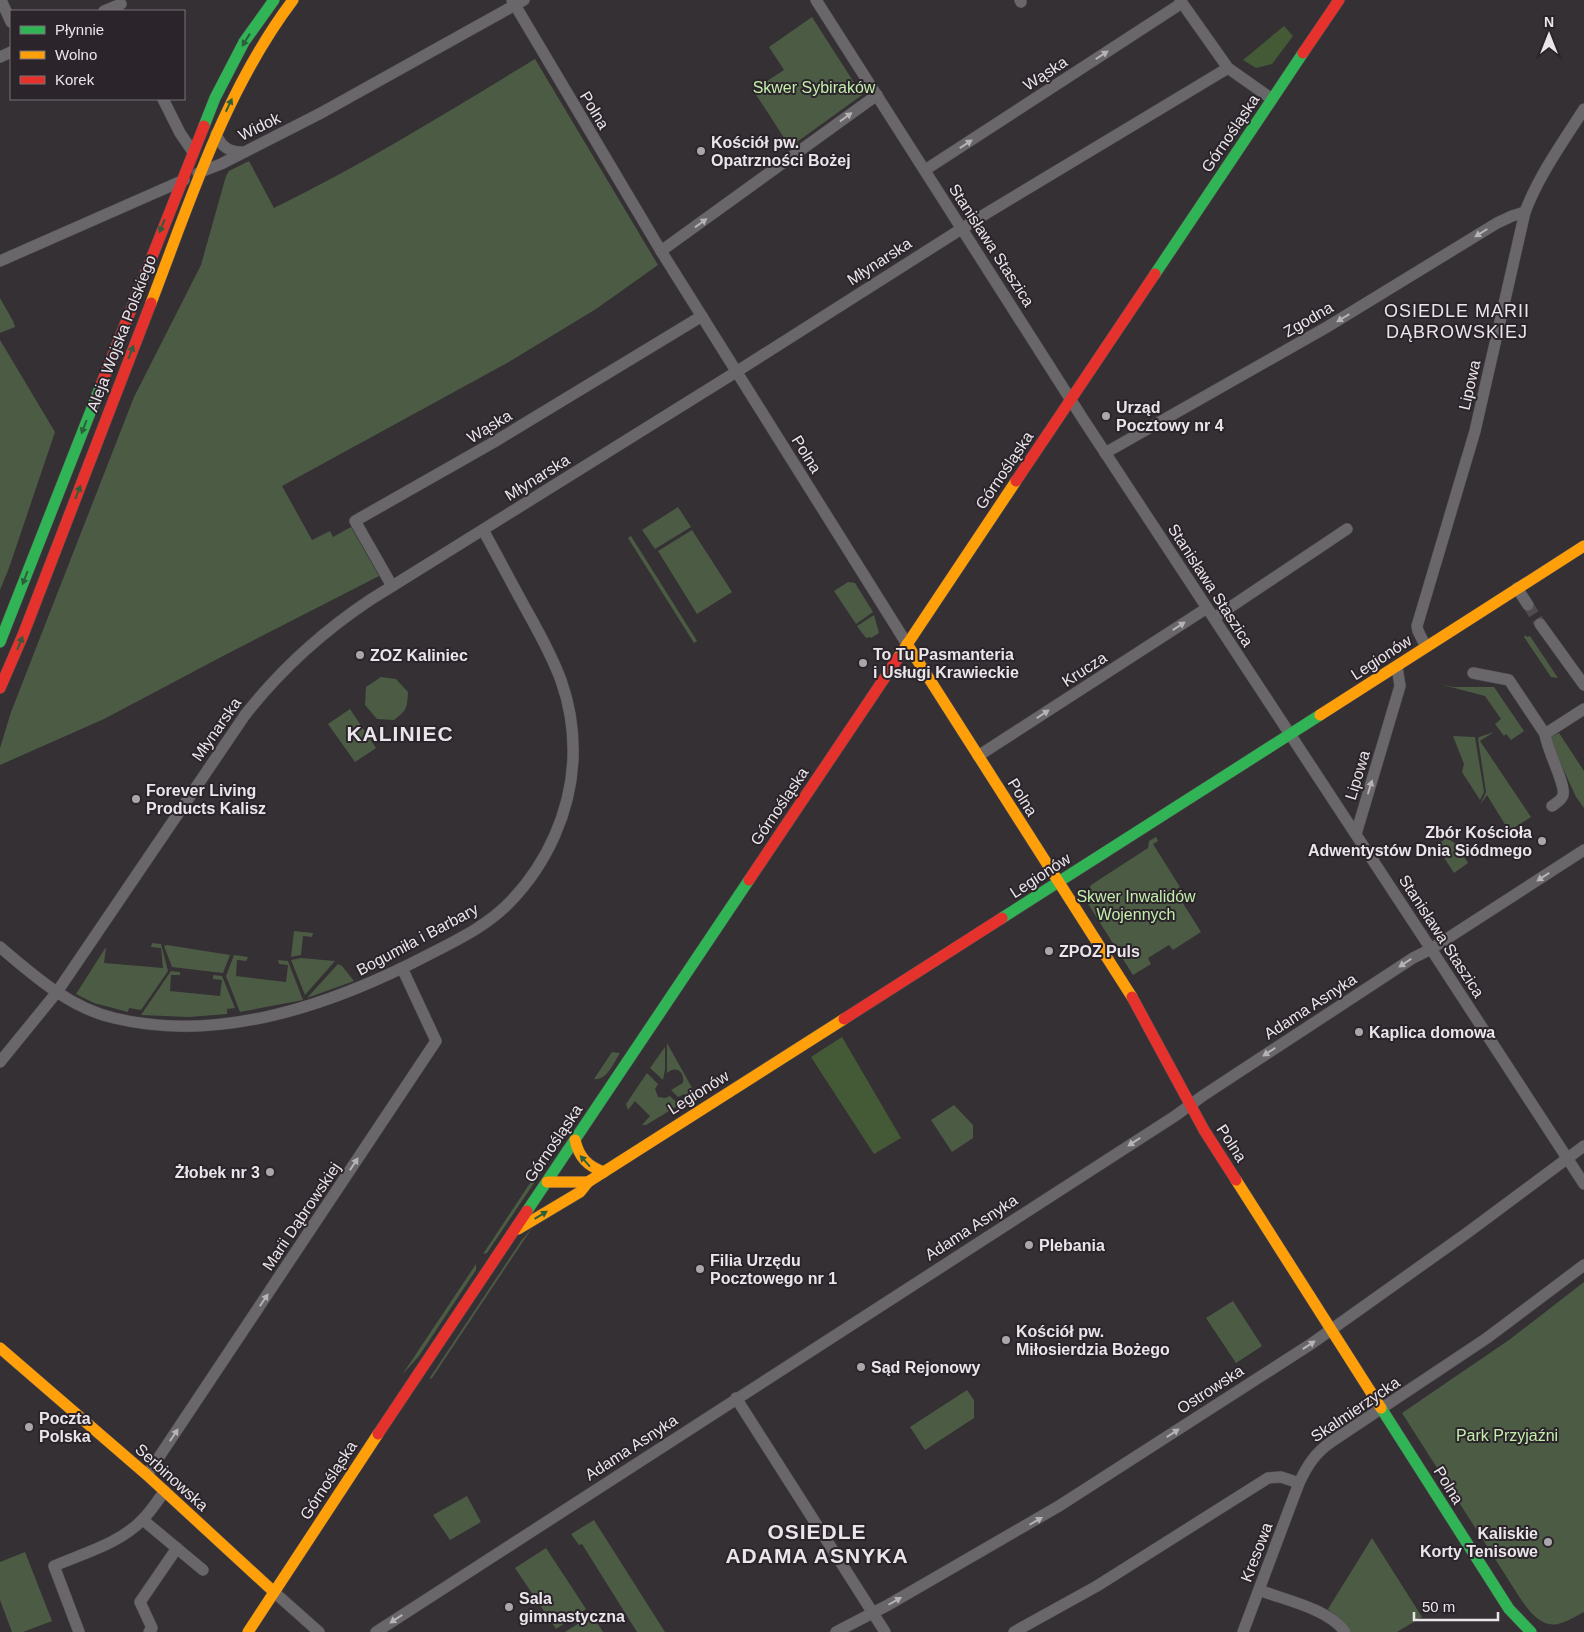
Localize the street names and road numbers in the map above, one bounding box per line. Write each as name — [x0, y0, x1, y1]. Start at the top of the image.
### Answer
street label: Wąska — [1020, 53, 1070, 94]
street label: Polna — [577, 88, 612, 132]
street label: Górnośląska — [1198, 91, 1263, 175]
street label: Widok — [236, 109, 284, 144]
street label: Stanisława Staszica — [946, 181, 1038, 310]
street label: Młynarska — [844, 234, 915, 288]
street label: Aleja Wojska Polskiego — [84, 253, 159, 414]
street label: Zgodna — [1281, 298, 1336, 340]
street label: Lipowa — [1456, 358, 1483, 412]
street label: Wąska — [464, 407, 515, 446]
street label: Górnośląska — [972, 428, 1037, 512]
street label: Polna — [789, 432, 825, 476]
street label: Młynarska — [502, 451, 573, 504]
street label: Stanisława Staszica — [1165, 521, 1257, 650]
street label: Legionów — [1348, 631, 1415, 683]
street label: Krucza — [1059, 649, 1110, 690]
street label: Młynarska — [189, 694, 244, 764]
street label: Lipowa — [1342, 748, 1373, 802]
street label: Górnośląska — [747, 764, 812, 848]
street label: Polna — [1005, 775, 1041, 819]
street label: Legionów — [1007, 849, 1074, 901]
street label: Stanisława Staszica — [1396, 872, 1488, 1001]
street label: Bogumiła i Barbary — [354, 900, 481, 979]
street label: Adama Asnyka — [1261, 970, 1360, 1043]
street label: Legionów — [665, 1067, 732, 1118]
street label: Górnośląska — [521, 1101, 586, 1185]
street label: Polna — [1213, 1121, 1250, 1165]
street label: Marii Dąbrowskiej — [259, 1159, 344, 1273]
street label: Adama Asnyka — [922, 1191, 1021, 1264]
street label: Ostrowska — [1174, 1362, 1247, 1417]
street label: Skalmierzycka — [1308, 1373, 1403, 1445]
street label: Adama Asnyka — [582, 1411, 681, 1484]
street label: Górnośląska — [297, 1438, 360, 1523]
street label: Serbinowska — [132, 1440, 211, 1514]
street label: Polna — [1431, 1463, 1467, 1507]
street label: Kresowa — [1237, 1520, 1276, 1584]

